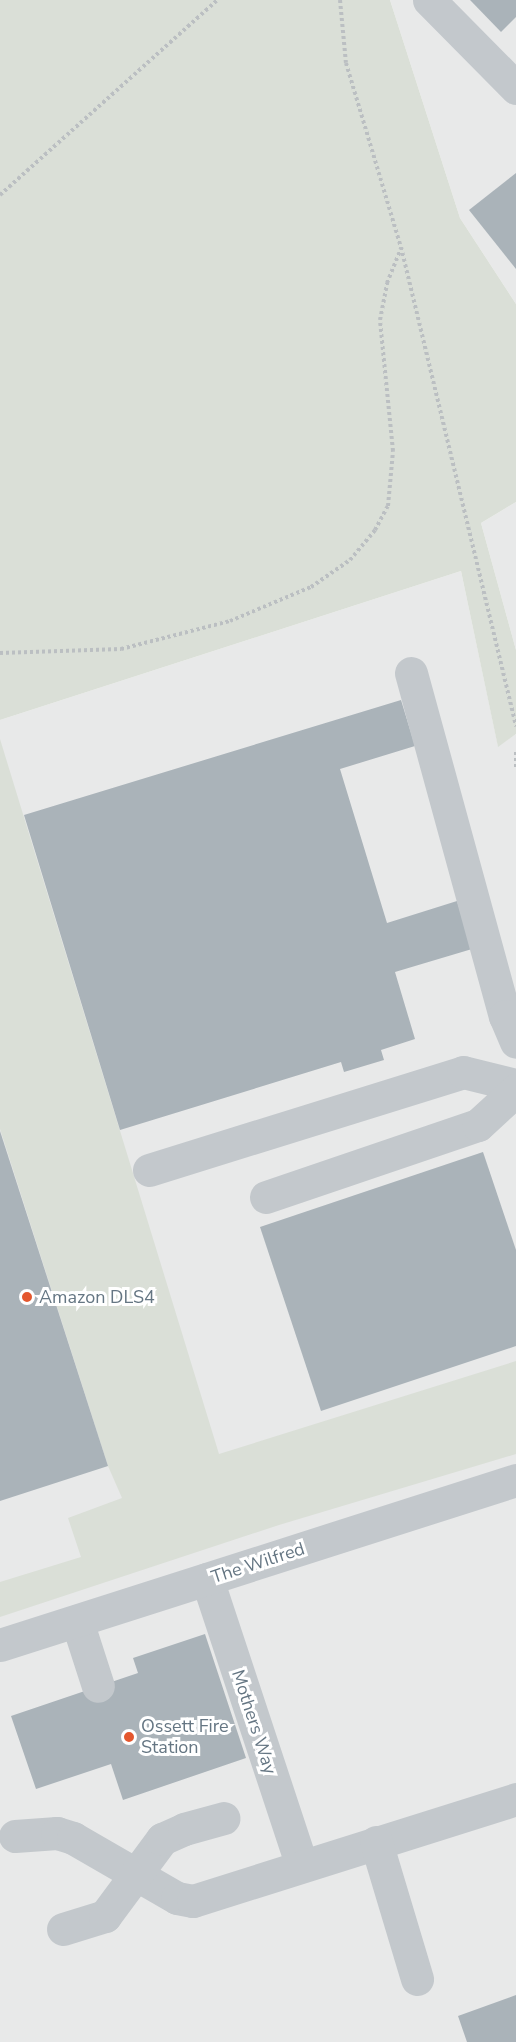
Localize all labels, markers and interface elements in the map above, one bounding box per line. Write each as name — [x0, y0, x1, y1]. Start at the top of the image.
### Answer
place label: Amazon DLS4 — [39, 1286, 155, 1308]
marker: Amazon DLS4 — [20, 1290, 34, 1304]
street label: The Wilfred — [209, 1538, 307, 1588]
street label: Mothers Way — [227, 1667, 281, 1777]
place label: Ossett Fire Station — [141, 1716, 229, 1758]
marker: Ossett Fire Station — [122, 1730, 136, 1744]

